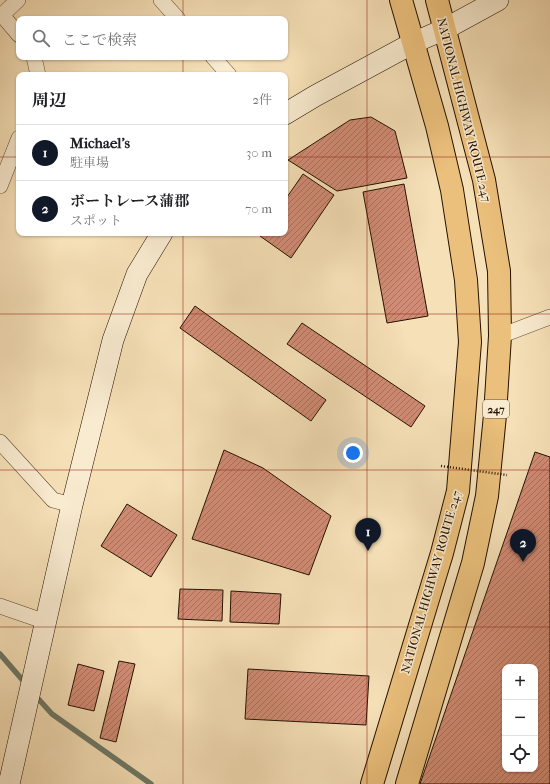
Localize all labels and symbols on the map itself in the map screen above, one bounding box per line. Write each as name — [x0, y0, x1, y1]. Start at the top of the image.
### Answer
street label: NATIONAL HIGHWAY ROUTE 247 — [434, 16, 494, 204]
road number: 247 — [483, 400, 509, 418]
your location — [343, 443, 363, 463]
street label: NATIONAL HIGHWAY ROUTE 247 — [398, 489, 464, 675]
pin: 1 — [355, 518, 381, 551]
pin: 2 — [510, 529, 536, 562]

